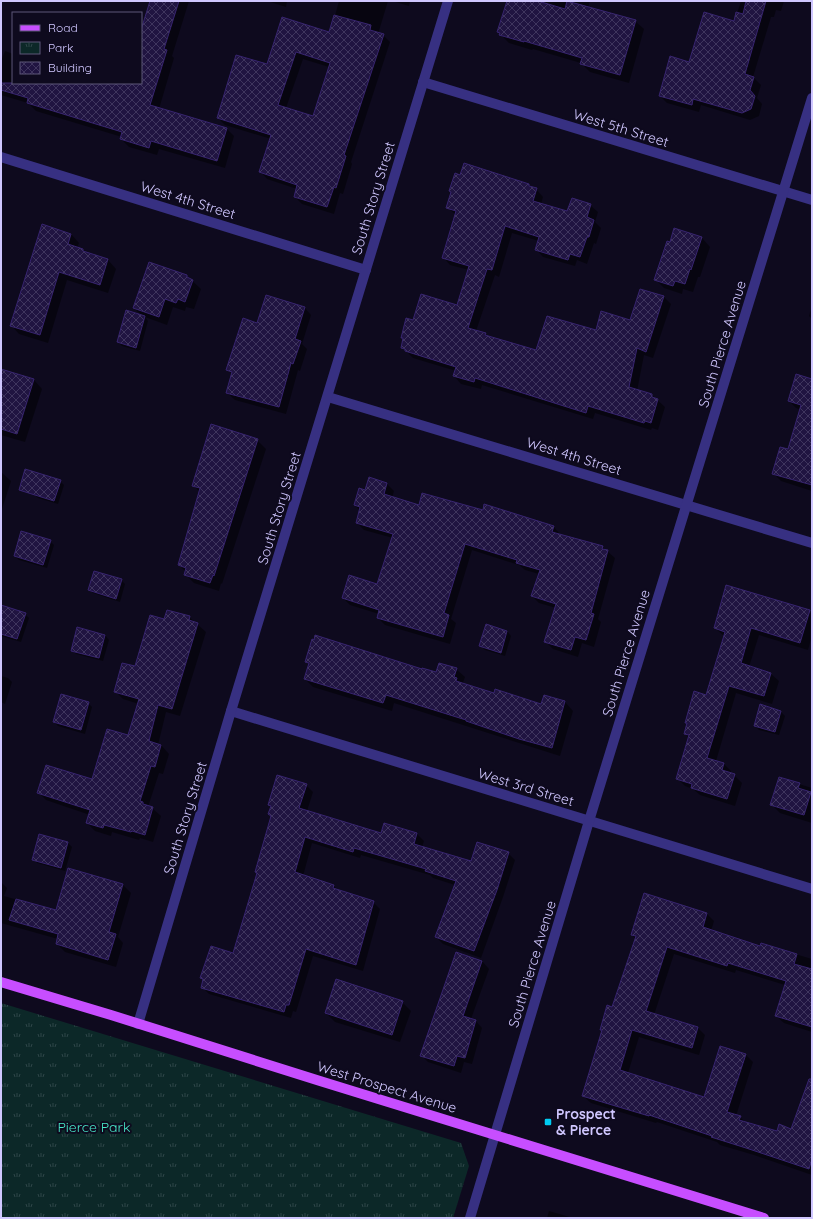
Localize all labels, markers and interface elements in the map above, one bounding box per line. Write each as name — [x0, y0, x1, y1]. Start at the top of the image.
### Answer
legend — [12, 12, 142, 84]
text: Road — [48, 20, 78, 35]
text: Park — [48, 40, 73, 55]
text: Building — [48, 60, 92, 75]
street label: West 5th Street — [571, 105, 671, 151]
street label: South Story Street — [347, 139, 399, 257]
street label: West 4th Street — [138, 177, 238, 223]
street label: South Pierce Avenue — [694, 278, 750, 410]
street label: West 4th Street — [524, 433, 624, 479]
street label: South Story Street — [253, 449, 305, 567]
street label: South Pierce Avenue — [598, 587, 654, 719]
street label: South Story Street — [159, 759, 211, 877]
street label: West 3rd Street — [476, 764, 576, 810]
street label: South Pierce Avenue — [504, 898, 560, 1030]
street label: West Prospect Avenue — [315, 1057, 459, 1117]
place label: Prospect & Pierce — [556, 1105, 616, 1139]
marker: Prospect & Pierce — [543, 1117, 553, 1127]
park label: Pierce Park — [58, 1118, 130, 1136]

